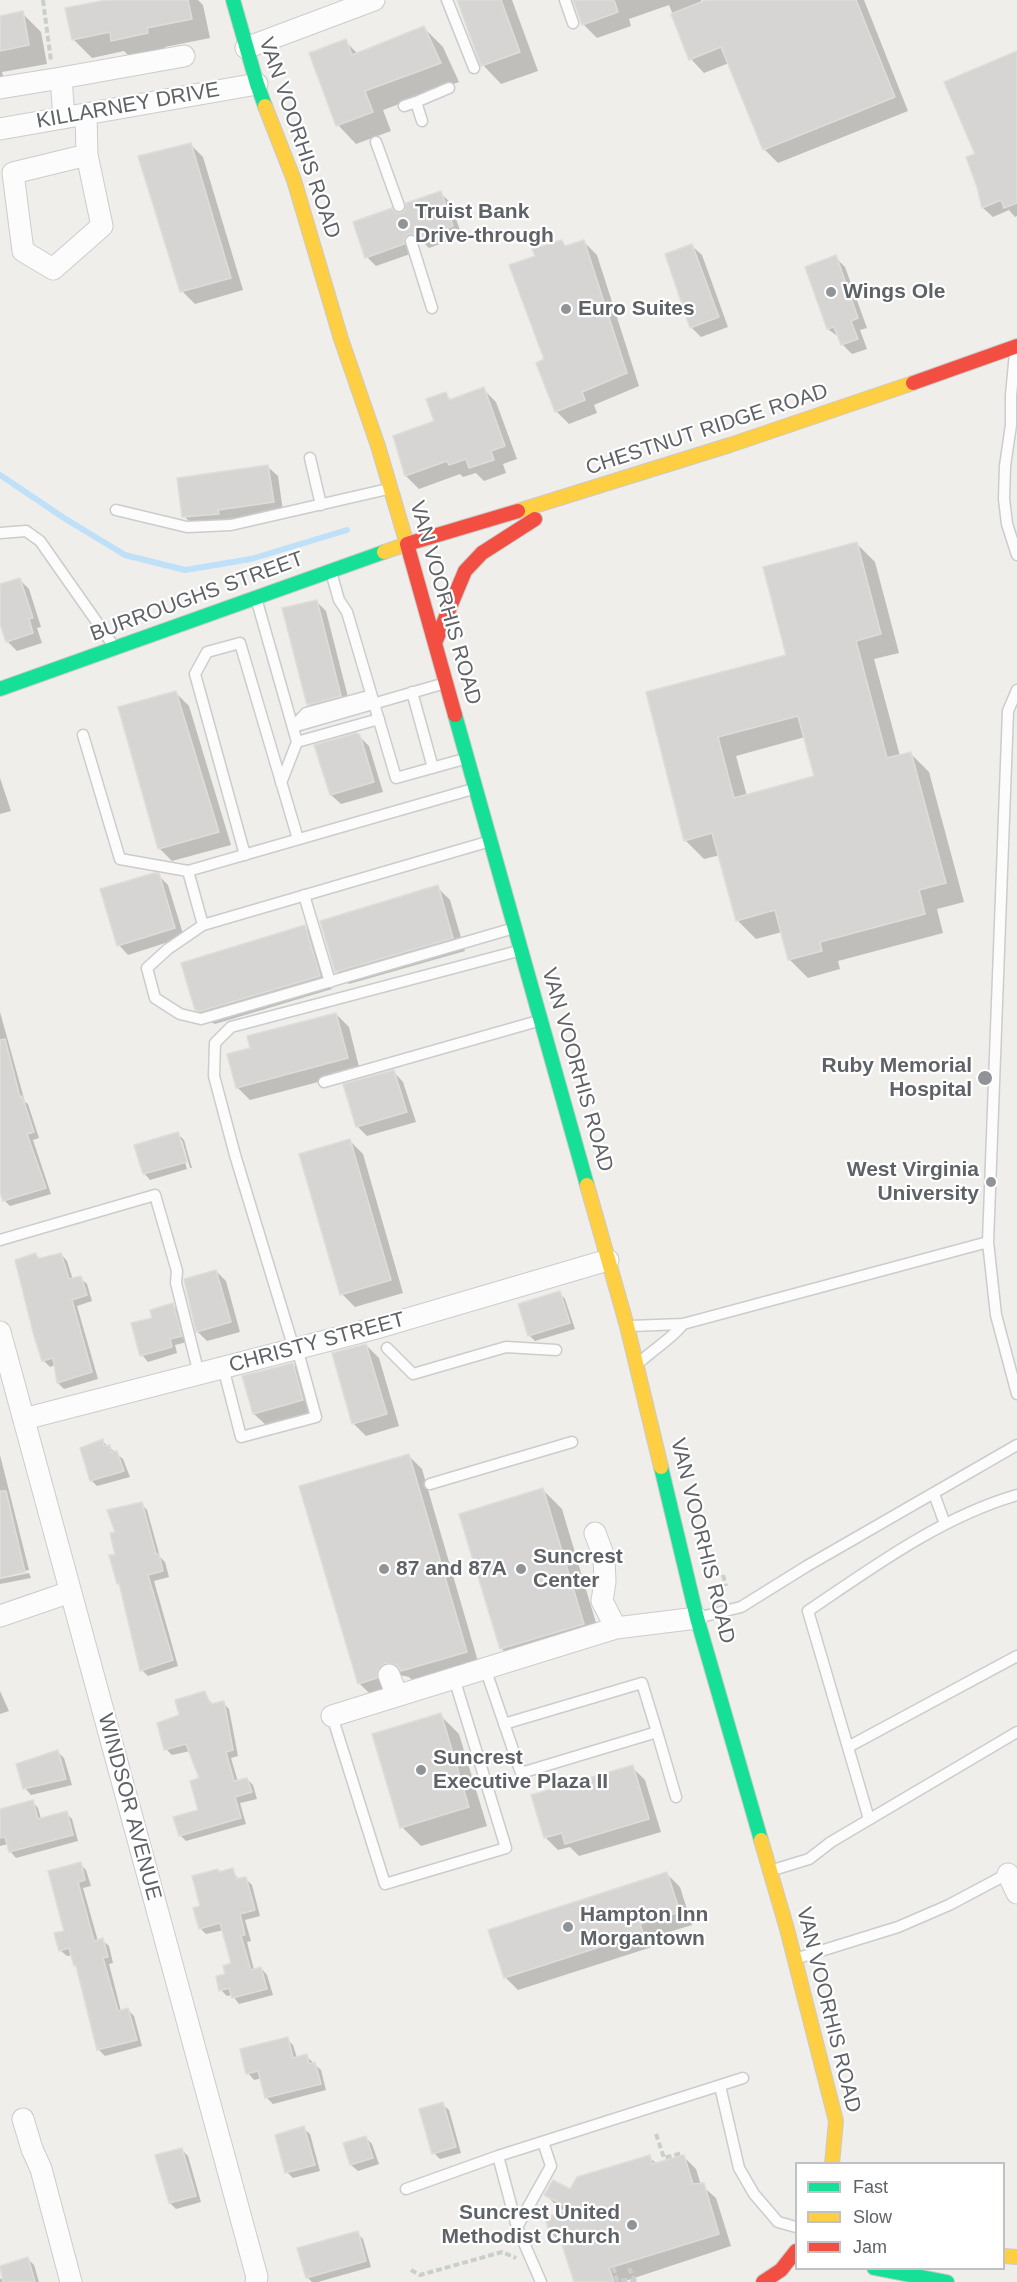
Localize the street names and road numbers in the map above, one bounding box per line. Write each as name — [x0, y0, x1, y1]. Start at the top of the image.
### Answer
street label: VAN VOORHIS ROAD — [253, 34, 345, 242]
street label: KILLARNEY DRIVE — [34, 77, 222, 135]
street label: CHESTNUT RIDGE ROAD — [583, 379, 831, 481]
street label: VAN VOORHIS ROAD — [404, 498, 486, 708]
street label: BURROUGHS STREET — [87, 547, 307, 647]
street label: VAN VOORHIS ROAD — [536, 965, 618, 1175]
street label: CHRISTY STREET — [226, 1307, 408, 1379]
street label: VAN VOORHIS ROAD — [664, 1436, 740, 1646]
street label: WINDSOR AVENUE — [92, 1711, 166, 1903]
street label: VAN VOORHIS ROAD — [790, 1905, 866, 2115]

